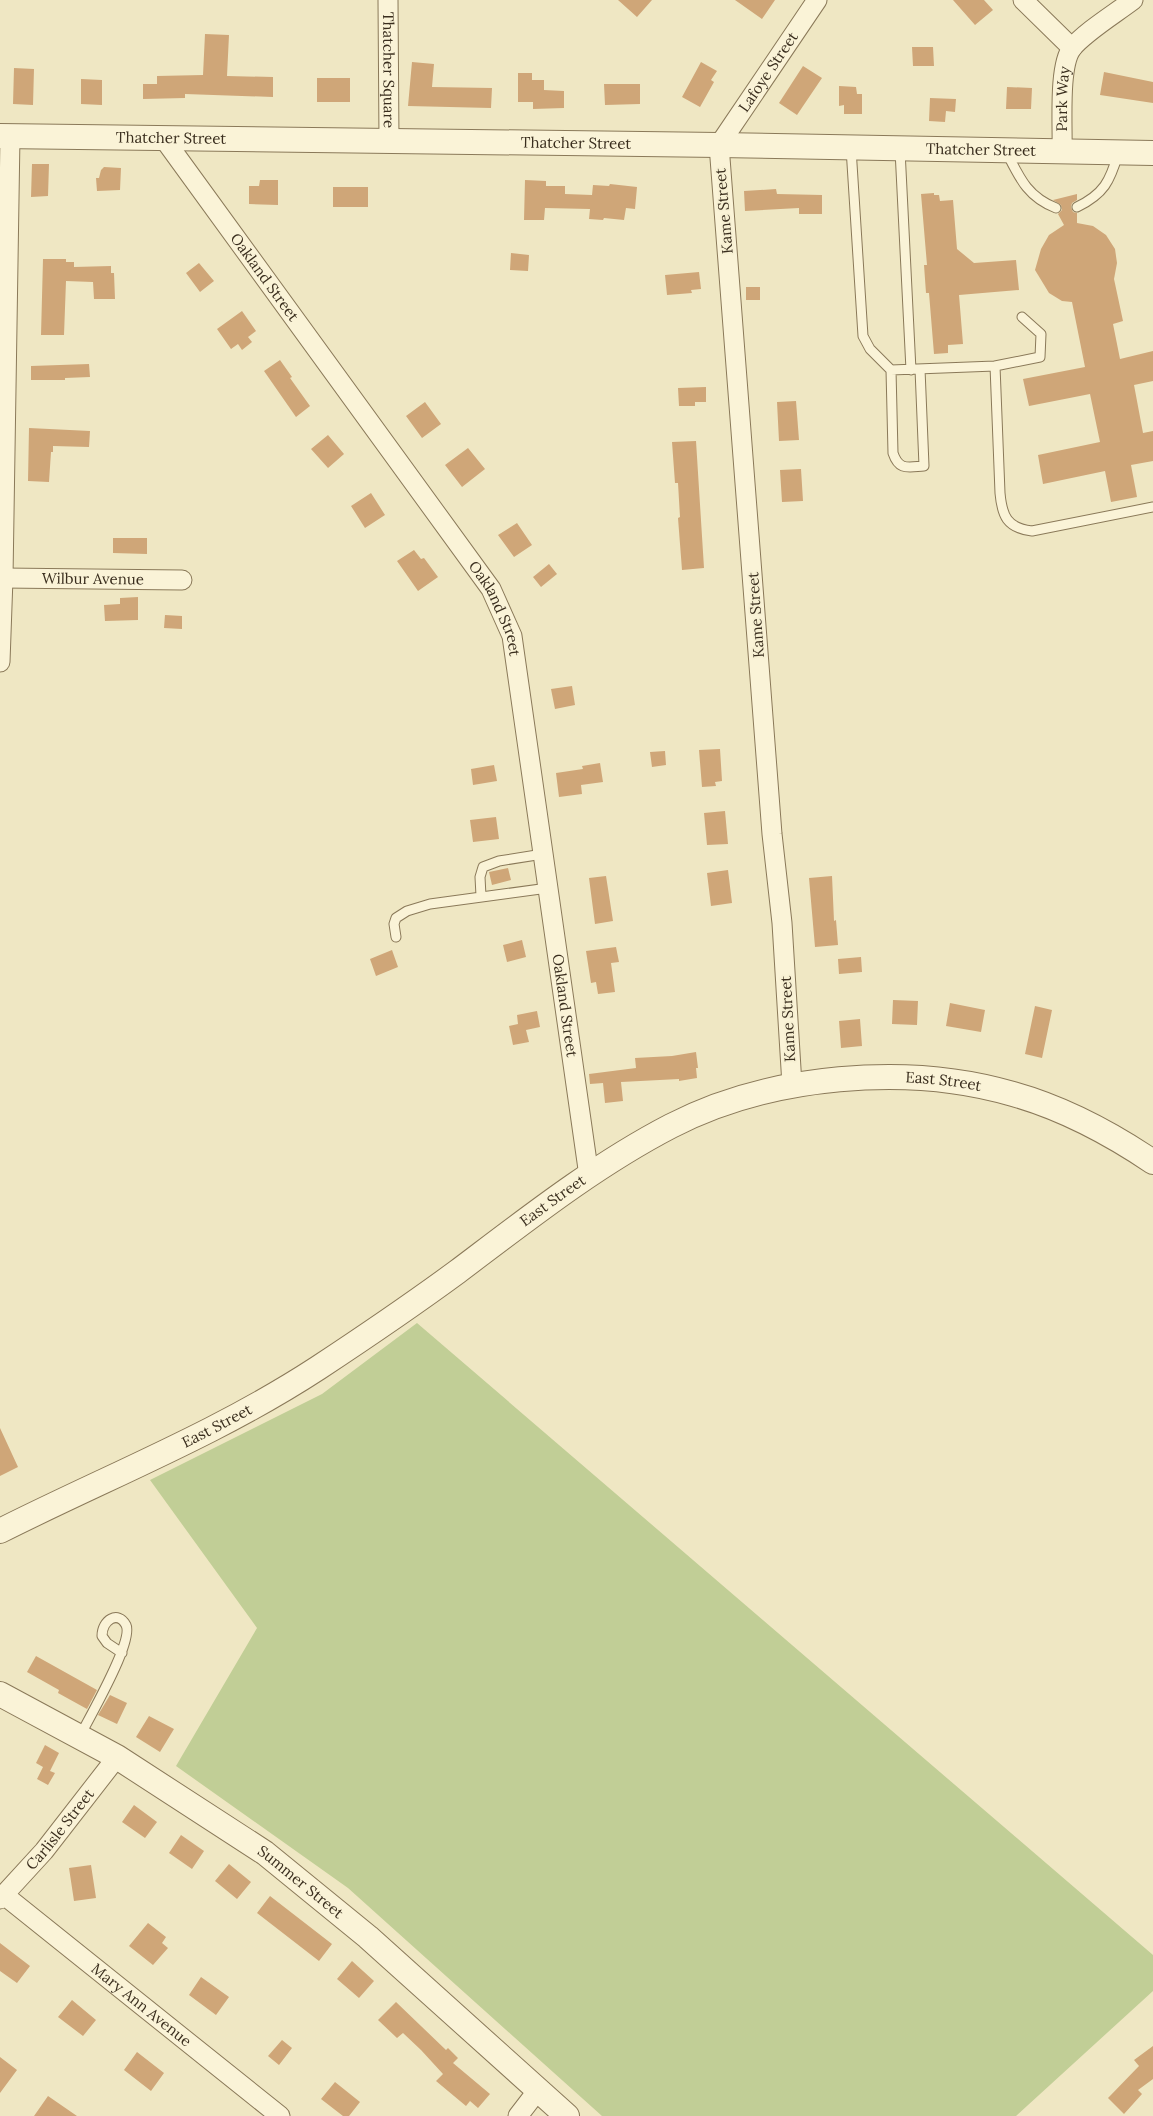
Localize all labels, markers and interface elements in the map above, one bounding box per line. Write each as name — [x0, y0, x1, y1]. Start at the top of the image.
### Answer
street label: Thatcher Square — [379, 12, 399, 128]
street label: Lafoye Street — [734, 28, 802, 116]
street label: Park Way — [1052, 65, 1074, 132]
street label: Thatcher Street — [116, 127, 226, 148]
street label: Thatcher Street — [521, 133, 631, 153]
street label: Thatcher Street — [926, 139, 1036, 160]
street label: Kame Street — [710, 167, 737, 255]
street label: Oakland Street — [227, 229, 303, 325]
street label: Oakland Street — [465, 557, 525, 658]
street label: Wilbur Avenue — [42, 568, 144, 589]
street label: Kame Street — [743, 571, 768, 659]
street label: Oakland Street — [548, 953, 582, 1059]
street label: Kame Street — [776, 975, 799, 1062]
street label: East Street — [905, 1067, 983, 1095]
street label: East Street — [516, 1170, 589, 1230]
street label: East Street — [178, 1399, 255, 1452]
street label: Carlisle Street — [21, 1785, 98, 1874]
street label: Summer Street — [254, 1841, 348, 1922]
street label: Mary Ann Avenue — [88, 1959, 196, 2050]

